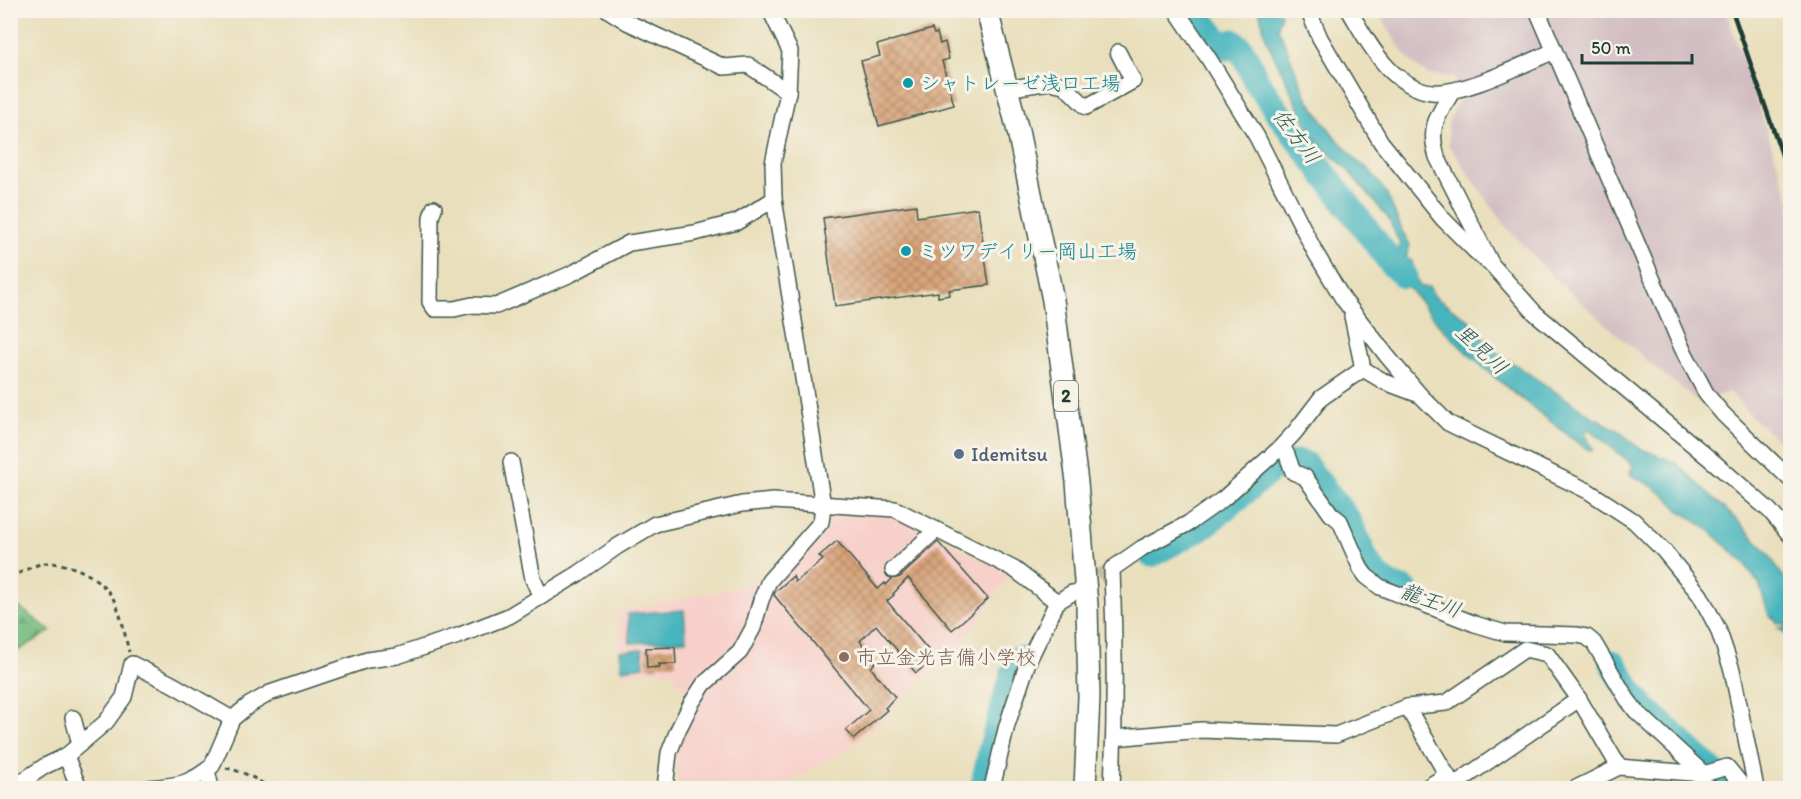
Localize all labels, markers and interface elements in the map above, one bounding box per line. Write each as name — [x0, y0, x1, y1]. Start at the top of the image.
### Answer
scale bar — [1582, 27, 1692, 65]
text: 50 m — [1591, 37, 1631, 59]
place label: シャトレーゼ浅口工場 — [920, 71, 1121, 95]
marker: シャトレーゼ浅口工場 — [901, 76, 915, 90]
water label: 佐方川 — [1268, 103, 1326, 169]
place label: ミツワデイリー岡山工場 — [918, 239, 1137, 263]
marker: ミツワデイリー岡山工場 — [899, 244, 913, 258]
water label: 里見川 — [1450, 318, 1514, 380]
road number: 2 — [1054, 381, 1078, 411]
place label: Idemitsu — [971, 442, 1048, 466]
marker: Idemitsu — [952, 447, 966, 461]
water label: 龍王川 — [1397, 577, 1465, 623]
place label: 市立金光吉備小学校 — [856, 645, 1036, 669]
marker: 市立金光吉備小学校 — [837, 650, 851, 664]

